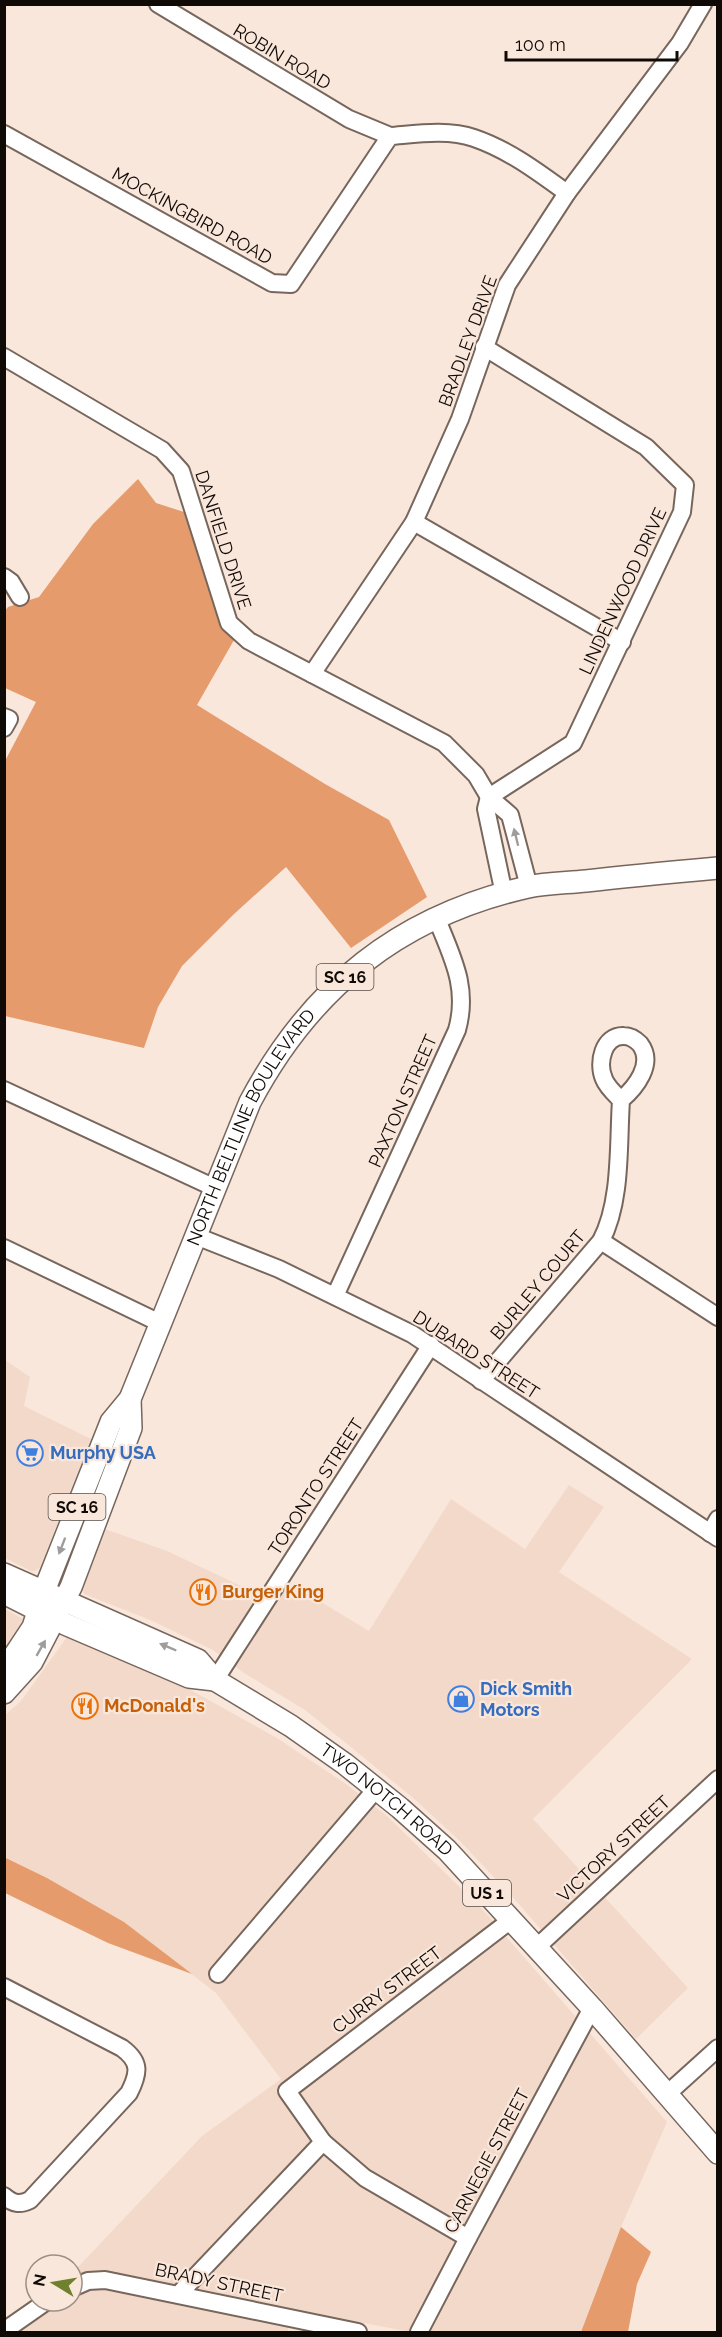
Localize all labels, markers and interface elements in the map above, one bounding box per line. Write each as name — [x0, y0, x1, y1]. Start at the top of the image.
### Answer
street label: ROBIN ROAD — [230, 19, 335, 94]
scale bar — [506, 24, 677, 62]
text: 100 m — [515, 34, 566, 55]
street label: MOCKINGBIRD ROAD — [108, 163, 276, 268]
street label: BRADLEY DRIVE — [434, 272, 501, 409]
street label: DANFIELD DRIVE — [191, 468, 256, 612]
street label: LINDENWOOD DRIVE — [575, 504, 670, 678]
one-way arrow — [511, 828, 520, 846]
road number: SC 16 — [316, 964, 374, 990]
street label: NORTH BELTLINE BOULEVARD — [182, 1004, 319, 1248]
street label: PAXTON STREET — [364, 1031, 441, 1170]
street label: BURLEY COURT — [486, 1226, 589, 1344]
street label: DUBARD STREET — [409, 1306, 543, 1403]
street label: TORONTO STREET — [264, 1415, 368, 1559]
supermarket icon: Murphy USA — [15, 1438, 45, 1468]
place label: Murphy USA — [50, 1442, 157, 1463]
road number: SC 16 — [48, 1494, 106, 1520]
one-way arrow — [57, 1538, 67, 1556]
restaurant icon: Burger King — [188, 1577, 218, 1607]
place label: Burger King — [222, 1581, 324, 1602]
one-way arrow — [35, 1640, 46, 1656]
one-way arrow — [159, 1642, 177, 1652]
place label: Dick Smith Motors — [480, 1678, 572, 1720]
shop icon: Dick Smith Motors — [446, 1684, 476, 1714]
restaurant icon: McDonald's — [70, 1691, 100, 1721]
place label: McDonald's — [104, 1695, 205, 1716]
street label: TWO NOTCH ROAD — [316, 1739, 457, 1860]
street label: VICTORY STREET — [553, 1791, 674, 1906]
road number: US 1 — [463, 1880, 511, 1906]
street label: CURRY STREET — [328, 1942, 445, 2037]
street label: CARNEGIE STREET — [440, 2085, 533, 2236]
north arrow — [24, 2253, 84, 2313]
street label: BRADY STREET — [153, 2259, 285, 2306]
text: N — [29, 2272, 50, 2288]

